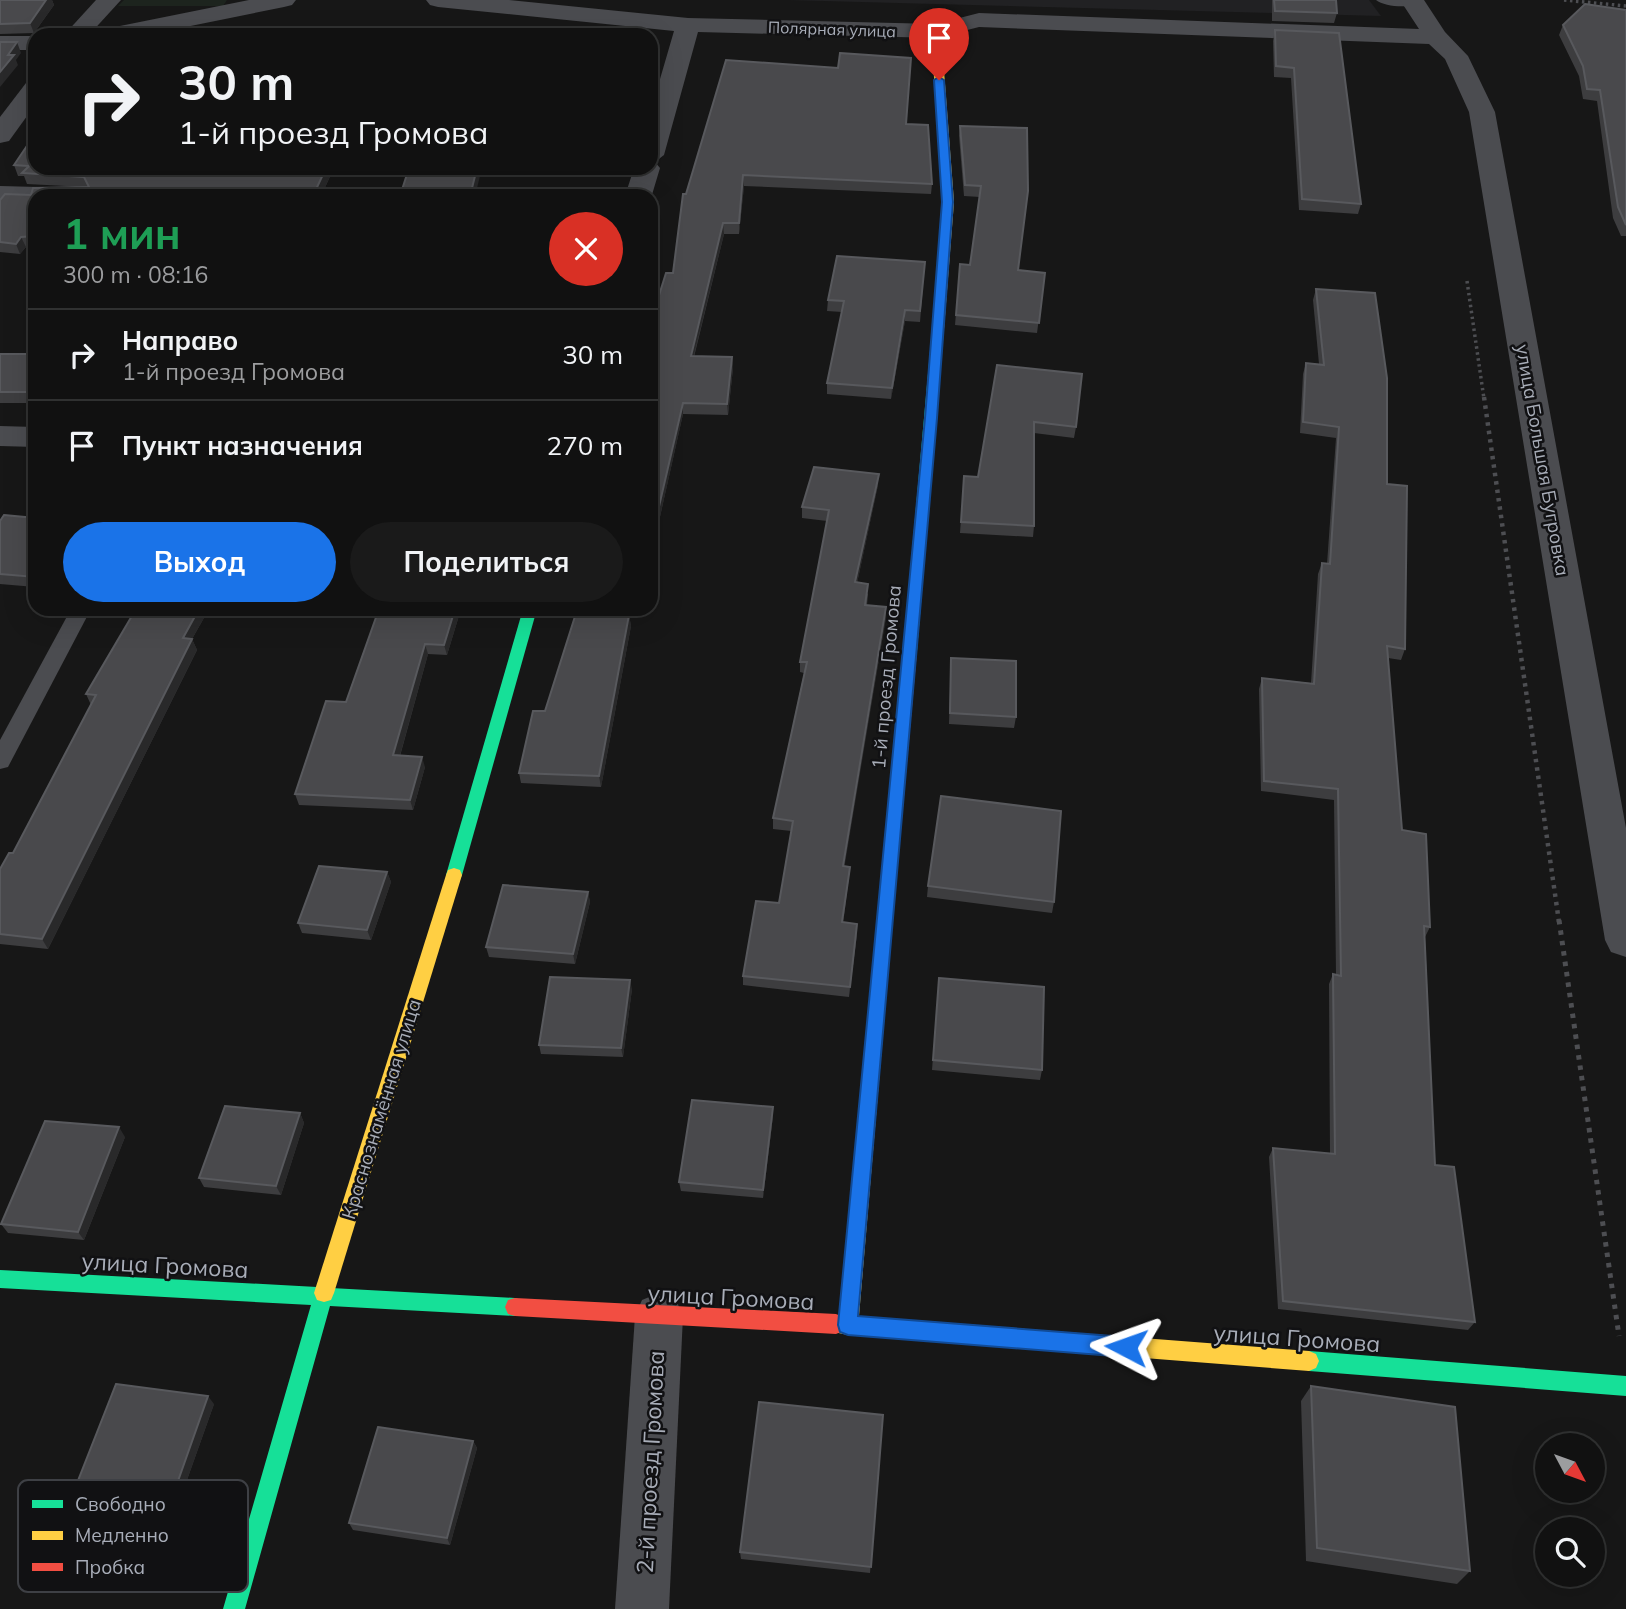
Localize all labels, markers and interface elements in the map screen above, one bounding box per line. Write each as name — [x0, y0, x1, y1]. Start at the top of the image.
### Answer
pin — [909, 8, 969, 80]
street label: Полярная улица — [768, 17, 896, 41]
icon: arrive — [920, 19, 958, 57]
text: 30 m — [178, 51, 294, 112]
icon: right — [63, 56, 154, 147]
text: 1-й проезд Громова — [178, 112, 488, 152]
text: 1 мин — [63, 207, 181, 260]
button: close — [549, 212, 623, 286]
text: 300 m · 08:16 — [63, 260, 208, 289]
text: Направо — [122, 324, 238, 357]
icon: right — [63, 336, 101, 374]
text: 30 m — [562, 338, 623, 371]
street label: улица Большая Бугровка — [1511, 342, 1575, 578]
text: 1-й проезд Громова — [122, 357, 345, 386]
icon: arrive — [63, 427, 101, 465]
text: Пункт назначения — [122, 429, 363, 462]
text: 270 m — [547, 429, 623, 462]
button: Выход — [63, 522, 336, 602]
button: Поделиться — [350, 522, 623, 602]
street label: 1-й проезд Громова — [866, 584, 906, 770]
street label: Краснознамённая улица — [336, 996, 426, 1222]
street label: улица Громова — [81, 1246, 249, 1284]
street label: улица Громова — [647, 1278, 815, 1316]
position arrow — [1089, 1310, 1163, 1384]
street label: улица Громова — [1213, 1318, 1381, 1358]
street label: 2-й проезд Громова — [630, 1350, 670, 1574]
north arrow — [1535, 1433, 1605, 1503]
map controls — [1535, 1433, 1605, 1587]
legend — [18, 1480, 248, 1592]
text: Свободно — [75, 1492, 166, 1516]
button: search — [1535, 1517, 1605, 1587]
text: Медленно — [75, 1523, 169, 1547]
text: Пробка — [75, 1555, 145, 1579]

